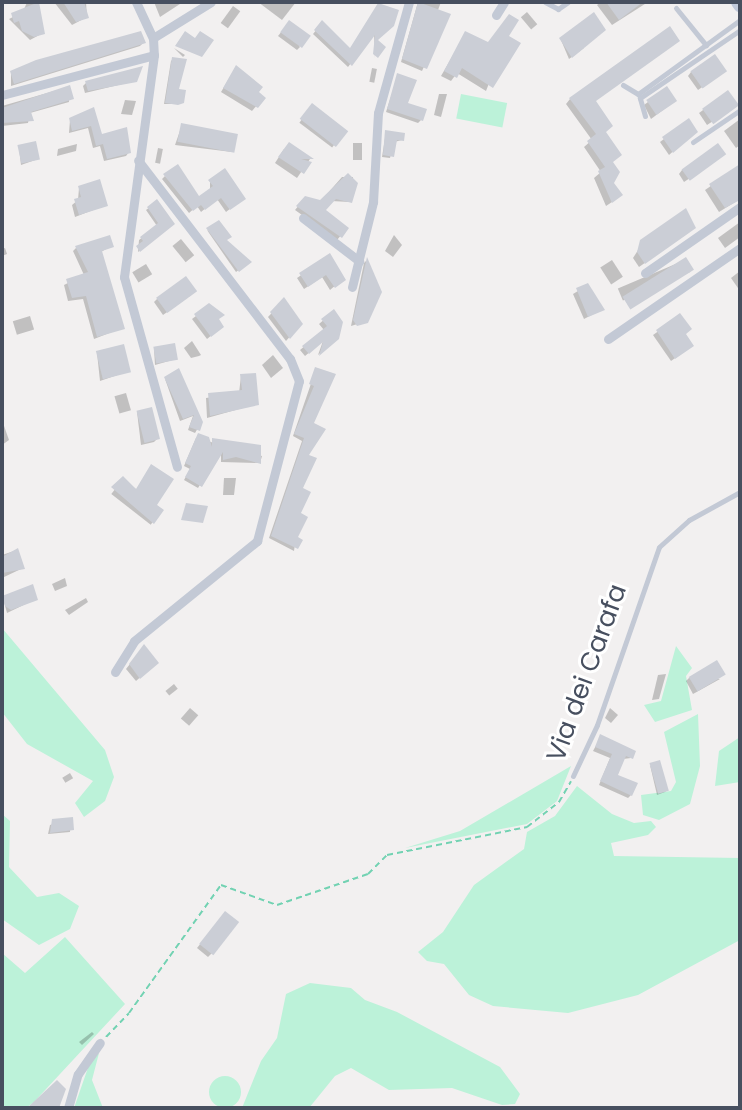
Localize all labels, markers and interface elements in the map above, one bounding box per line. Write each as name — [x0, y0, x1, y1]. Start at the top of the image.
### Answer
street label: Via dei Carafa — [540, 580, 634, 766]

